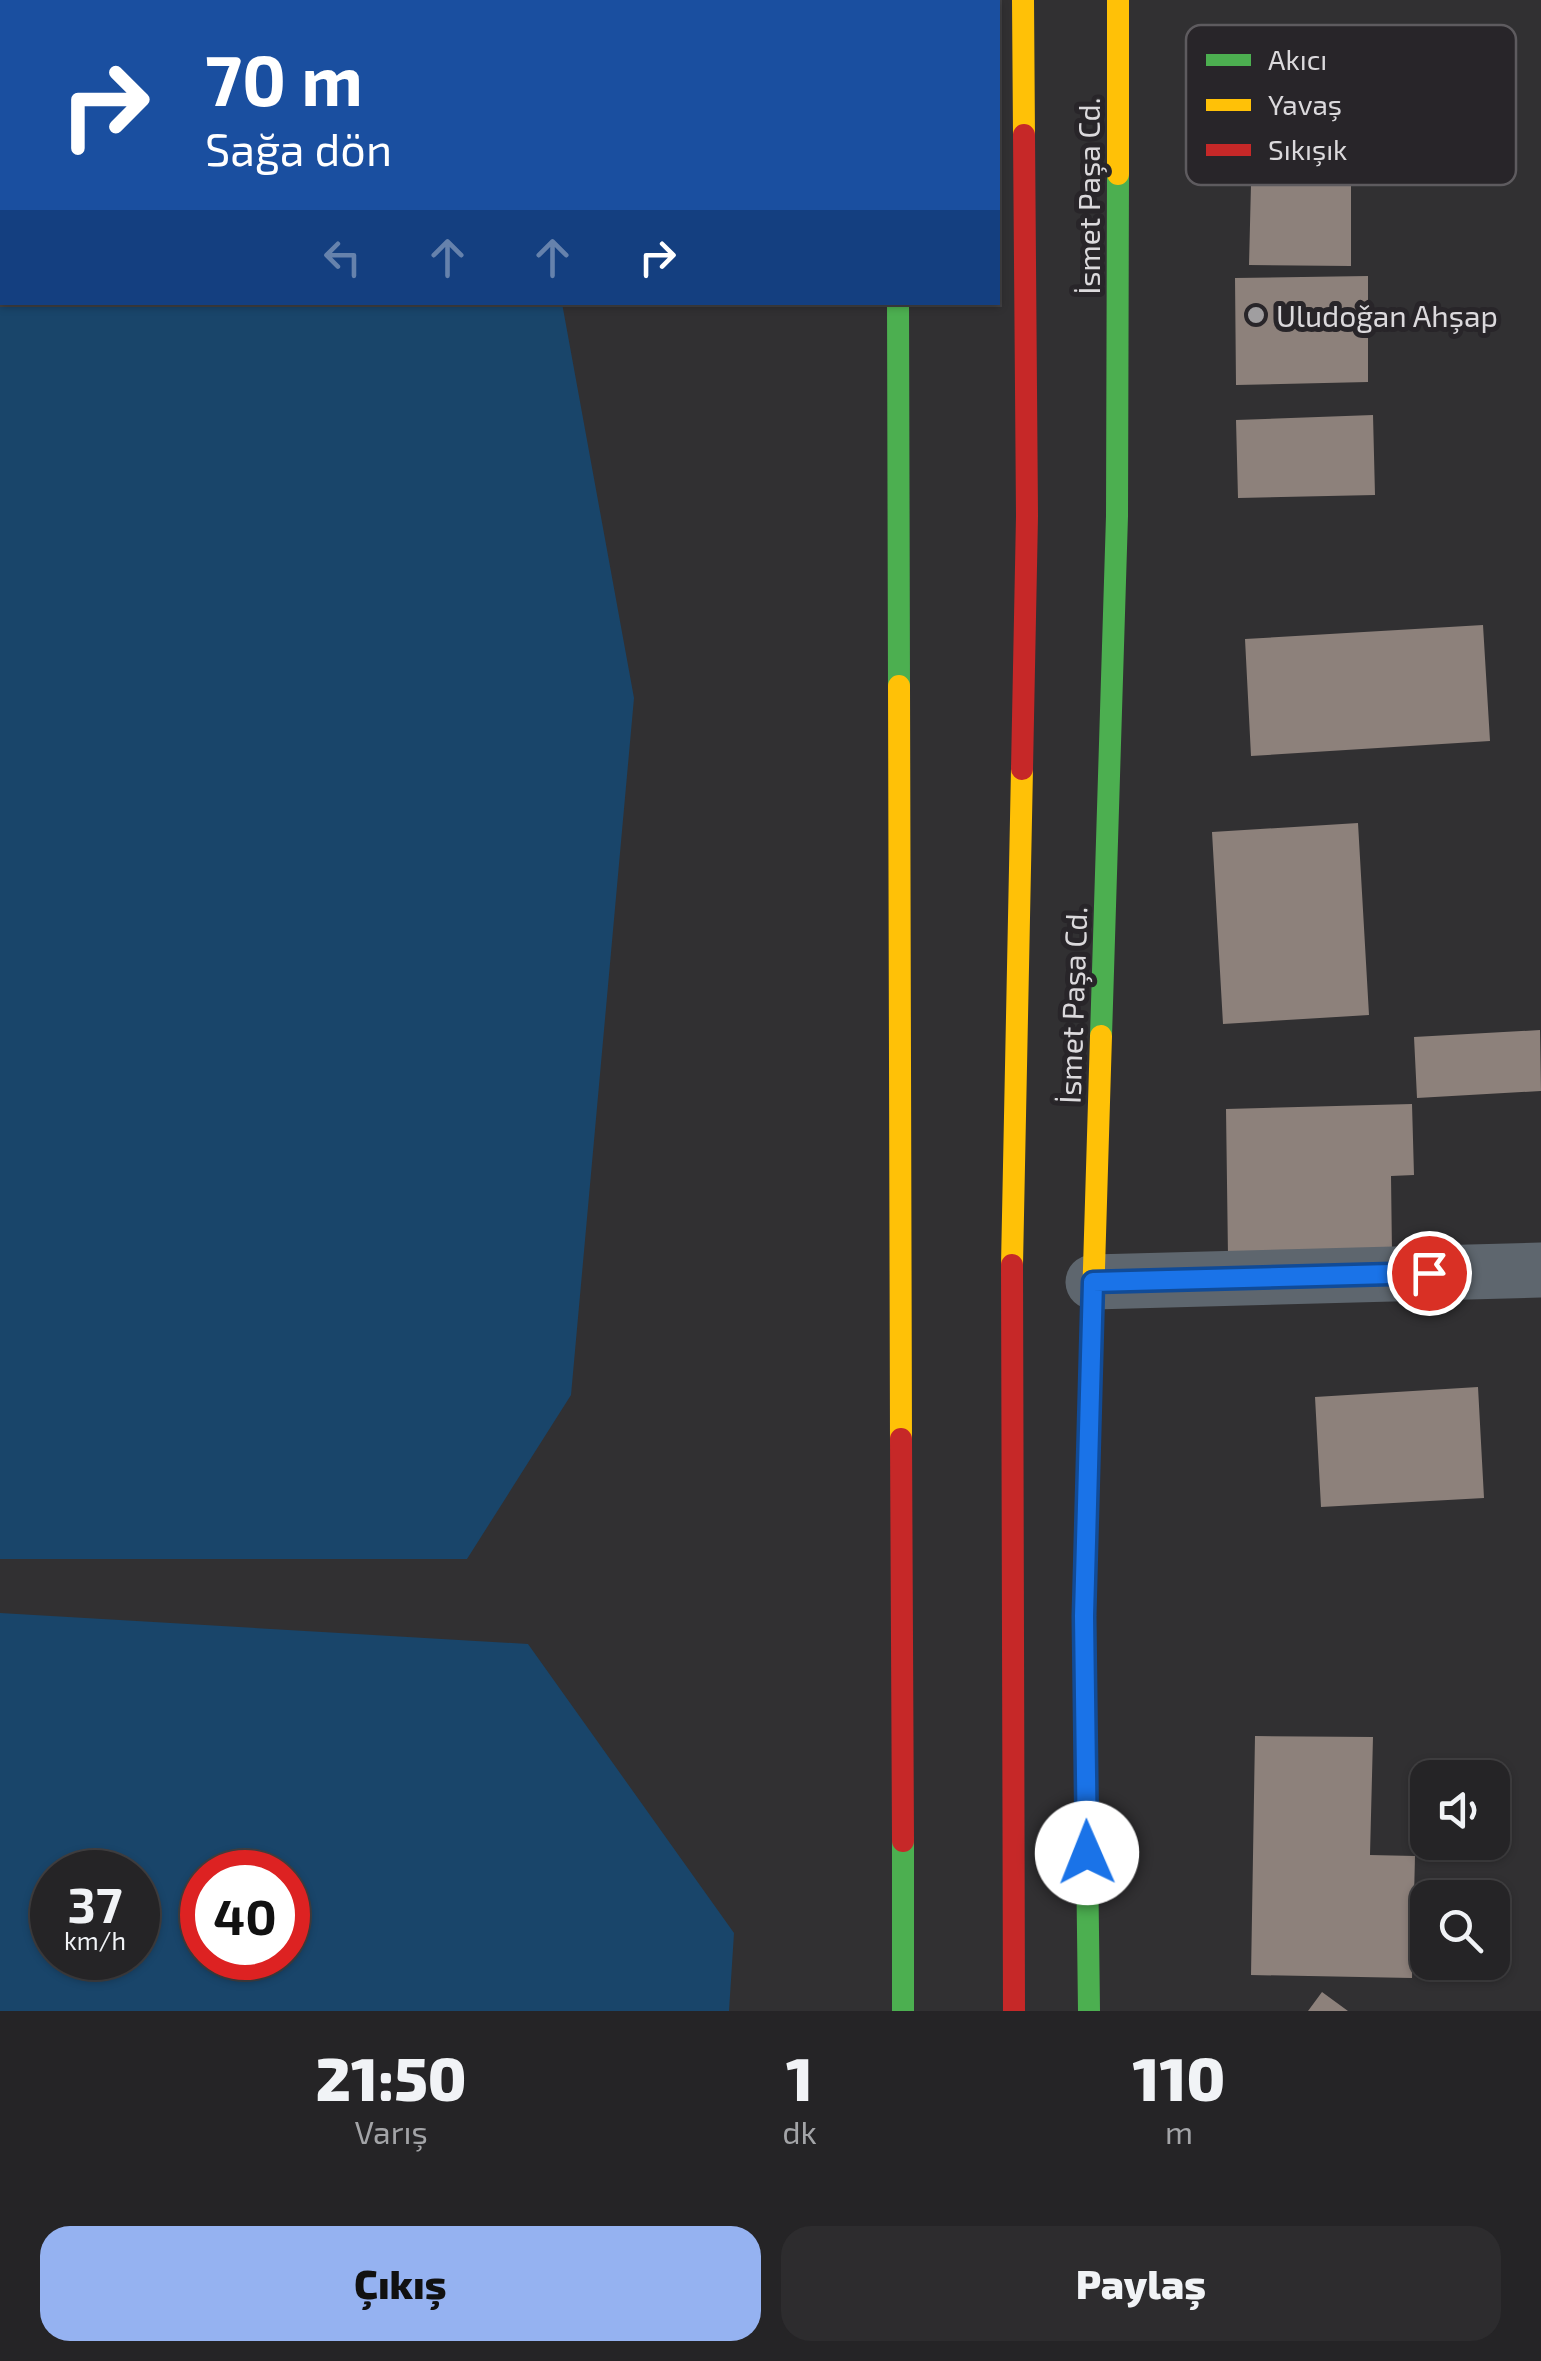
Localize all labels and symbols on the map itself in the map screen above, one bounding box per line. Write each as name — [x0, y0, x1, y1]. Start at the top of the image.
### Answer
legend — [1186, 25, 1516, 185]
text: Akıcı — [1268, 42, 1327, 76]
text: Yavaş — [1268, 87, 1342, 122]
street label: İsmet Paşa Cd. — [1070, 97, 1107, 295]
text: Sıkışık — [1268, 132, 1347, 167]
place label: Uludoǧan Ahşap — [1276, 297, 1498, 334]
marker: Uludoǧan Ahşap — [1245, 304, 1267, 326]
street label: İsmet Paşa Cd. — [1051, 906, 1094, 1104]
pin — [1387, 1231, 1472, 1316]
position arrow — [1035, 1801, 1139, 1905]
speed limit sign: 40 — [180, 1850, 310, 1980]

